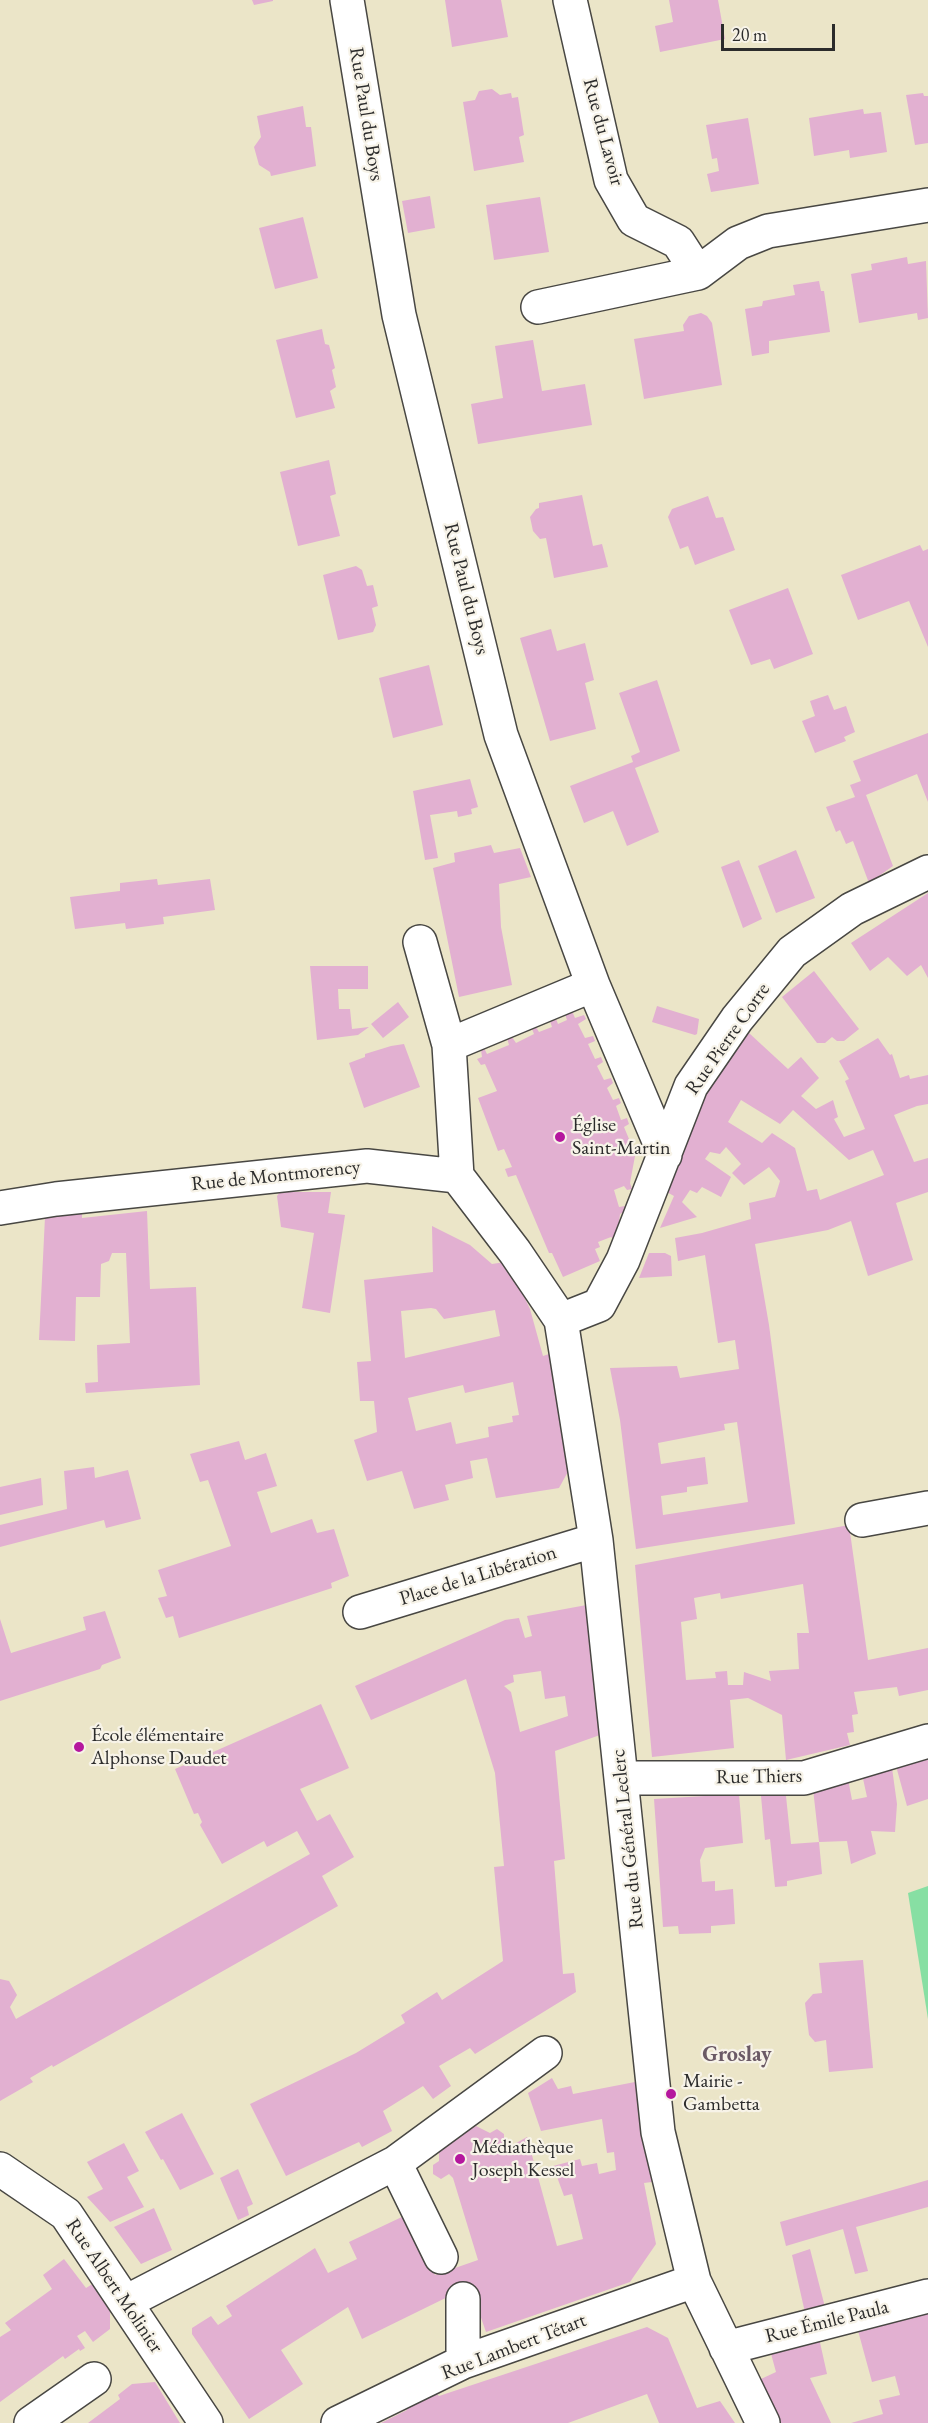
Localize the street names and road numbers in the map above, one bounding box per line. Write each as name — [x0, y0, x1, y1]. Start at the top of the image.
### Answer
street label: Rue Paul du Boys — [344, 45, 388, 183]
street label: Rue du Lavoir — [577, 76, 629, 188]
street label: Rue Paul du Boys — [438, 521, 494, 657]
street label: Rue Pierre Corre — [681, 979, 775, 1099]
street label: Rue de Montmorency — [190, 1155, 362, 1197]
street label: Place de la Libération — [397, 1541, 559, 1611]
street label: Rue du Général Leclerc — [607, 1748, 649, 1930]
street label: Rue Thiers — [716, 1764, 802, 1790]
street label: Rue Albert Molinier — [60, 2214, 168, 2358]
street label: Rue Émile Paula — [763, 2295, 891, 2349]
street label: Rue Lambert Tétart — [438, 2308, 590, 2386]

